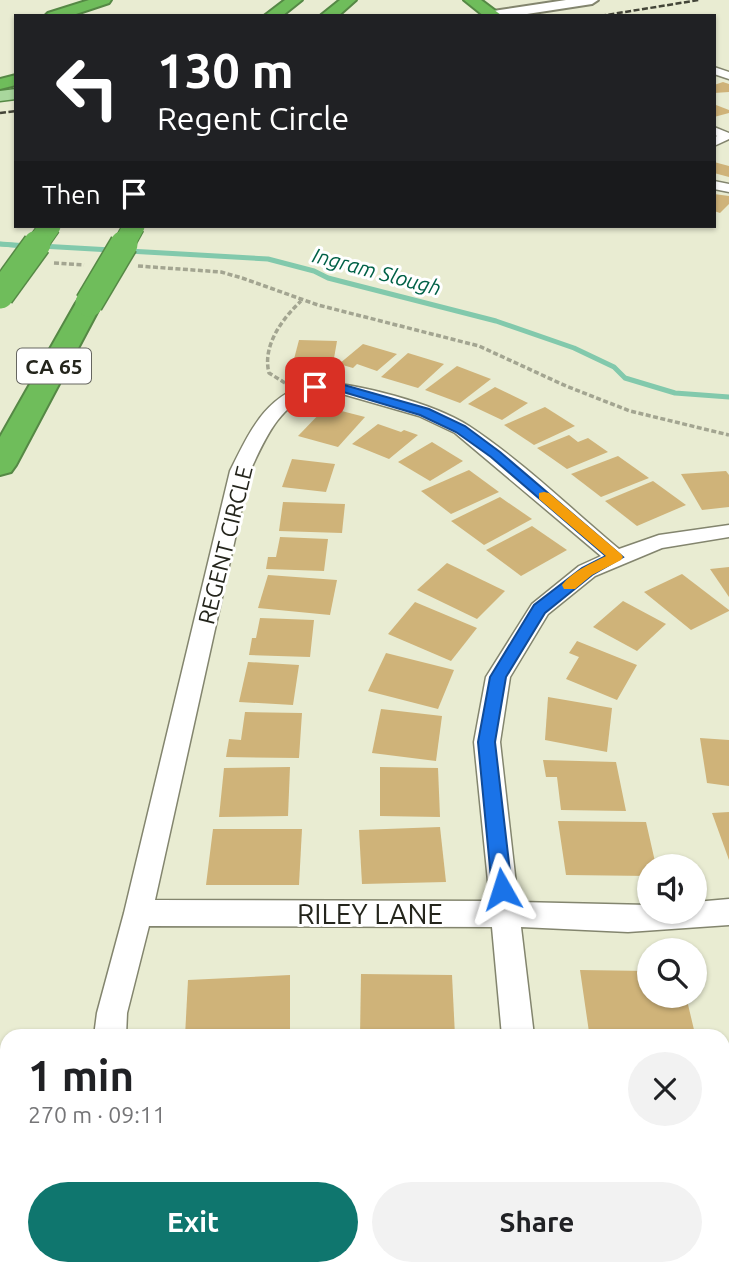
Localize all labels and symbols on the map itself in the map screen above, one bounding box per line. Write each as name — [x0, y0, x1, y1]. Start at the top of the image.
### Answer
water label: Ingram Slough — [310, 242, 444, 300]
road number: CA 65 — [17, 348, 91, 384]
pin — [285, 357, 345, 417]
street label: REGENT CIRCLE — [193, 463, 257, 627]
position arrow — [465, 852, 539, 926]
street label: RILEY LANE — [297, 898, 443, 929]

